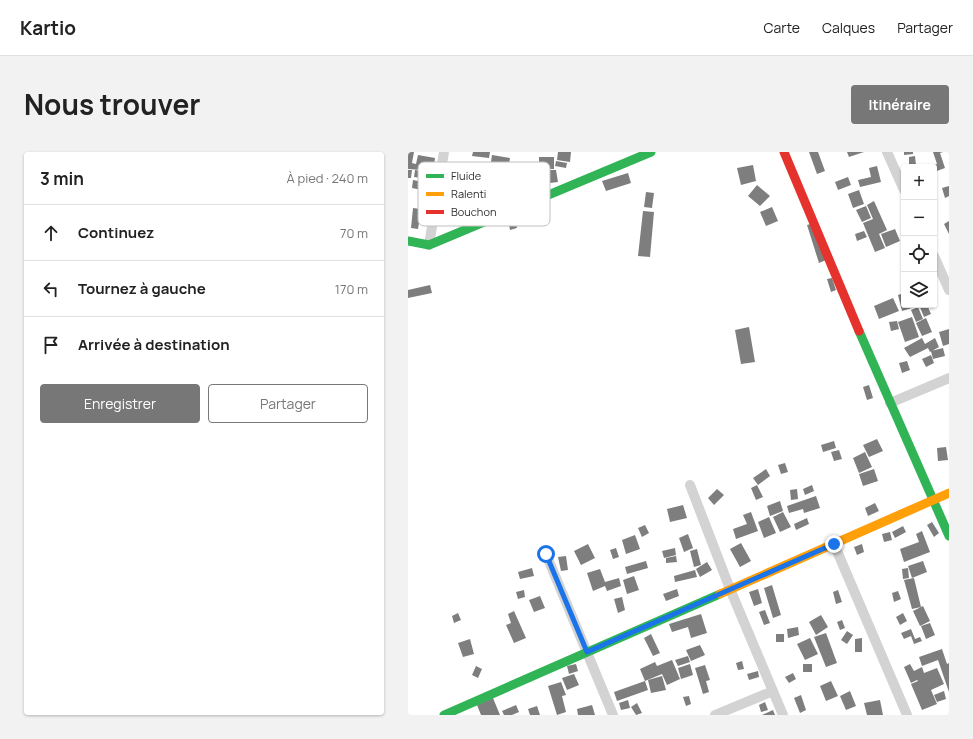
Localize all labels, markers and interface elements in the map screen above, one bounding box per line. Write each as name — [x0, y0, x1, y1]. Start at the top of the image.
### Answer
text: Kartio — [20, 15, 76, 41]
text: Carte — [764, 18, 800, 37]
text: Calques — [822, 18, 875, 37]
text: Partager — [897, 18, 953, 37]
text: Nous trouver — [24, 85, 200, 123]
button: Itinéraire — [851, 85, 949, 124]
legend — [418, 162, 550, 226]
map controls — [901, 164, 937, 308]
button: + — [901, 164, 937, 200]
text: 3 min — [40, 167, 84, 190]
text: Fluide — [451, 168, 482, 183]
text: À pied · 240 m — [287, 169, 368, 187]
text: Ralenti — [451, 186, 486, 201]
button: − — [901, 200, 937, 236]
text: Bouchon — [451, 204, 496, 219]
icon: ahead — [40, 222, 62, 244]
text: Continuez — [78, 222, 154, 243]
text: 70 m — [340, 224, 368, 242]
button: locate — [901, 236, 937, 272]
button: layers — [901, 272, 937, 308]
icon: left — [40, 278, 62, 300]
text: Tournez à gauche — [78, 278, 206, 299]
text: 170 m — [335, 280, 368, 298]
icon: arrive — [40, 334, 62, 356]
text: Arrivée à destination — [78, 334, 230, 355]
button: Enregistrer — [40, 384, 200, 423]
button: Partager — [208, 384, 368, 423]
route end — [825, 535, 843, 553]
route start — [537, 545, 555, 563]

